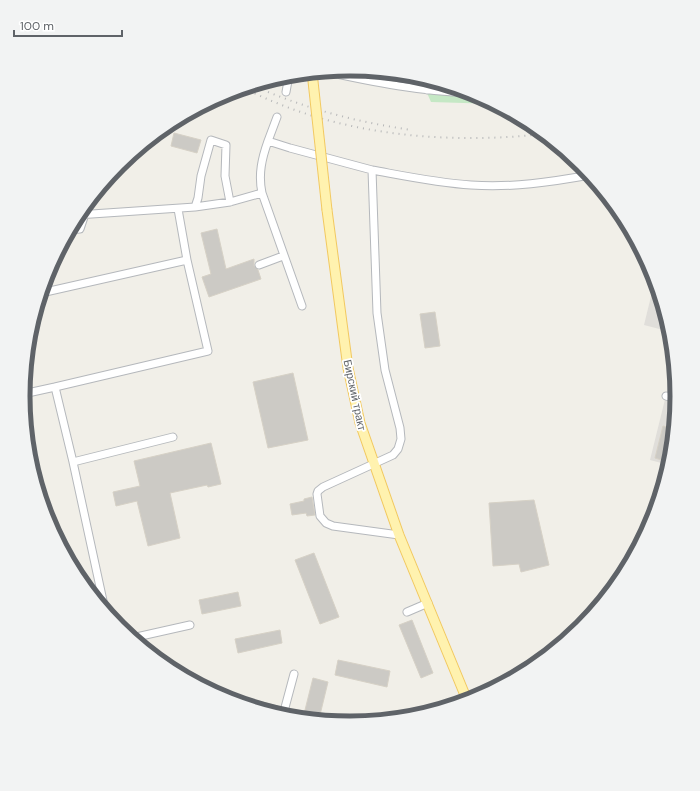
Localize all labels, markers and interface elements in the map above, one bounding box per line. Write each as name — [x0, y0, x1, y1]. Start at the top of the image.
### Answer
scale bar — [14, 12, 122, 38]
text: 100 m — [20, 18, 54, 34]
street label: Бирский тракт — [341, 358, 369, 432]

